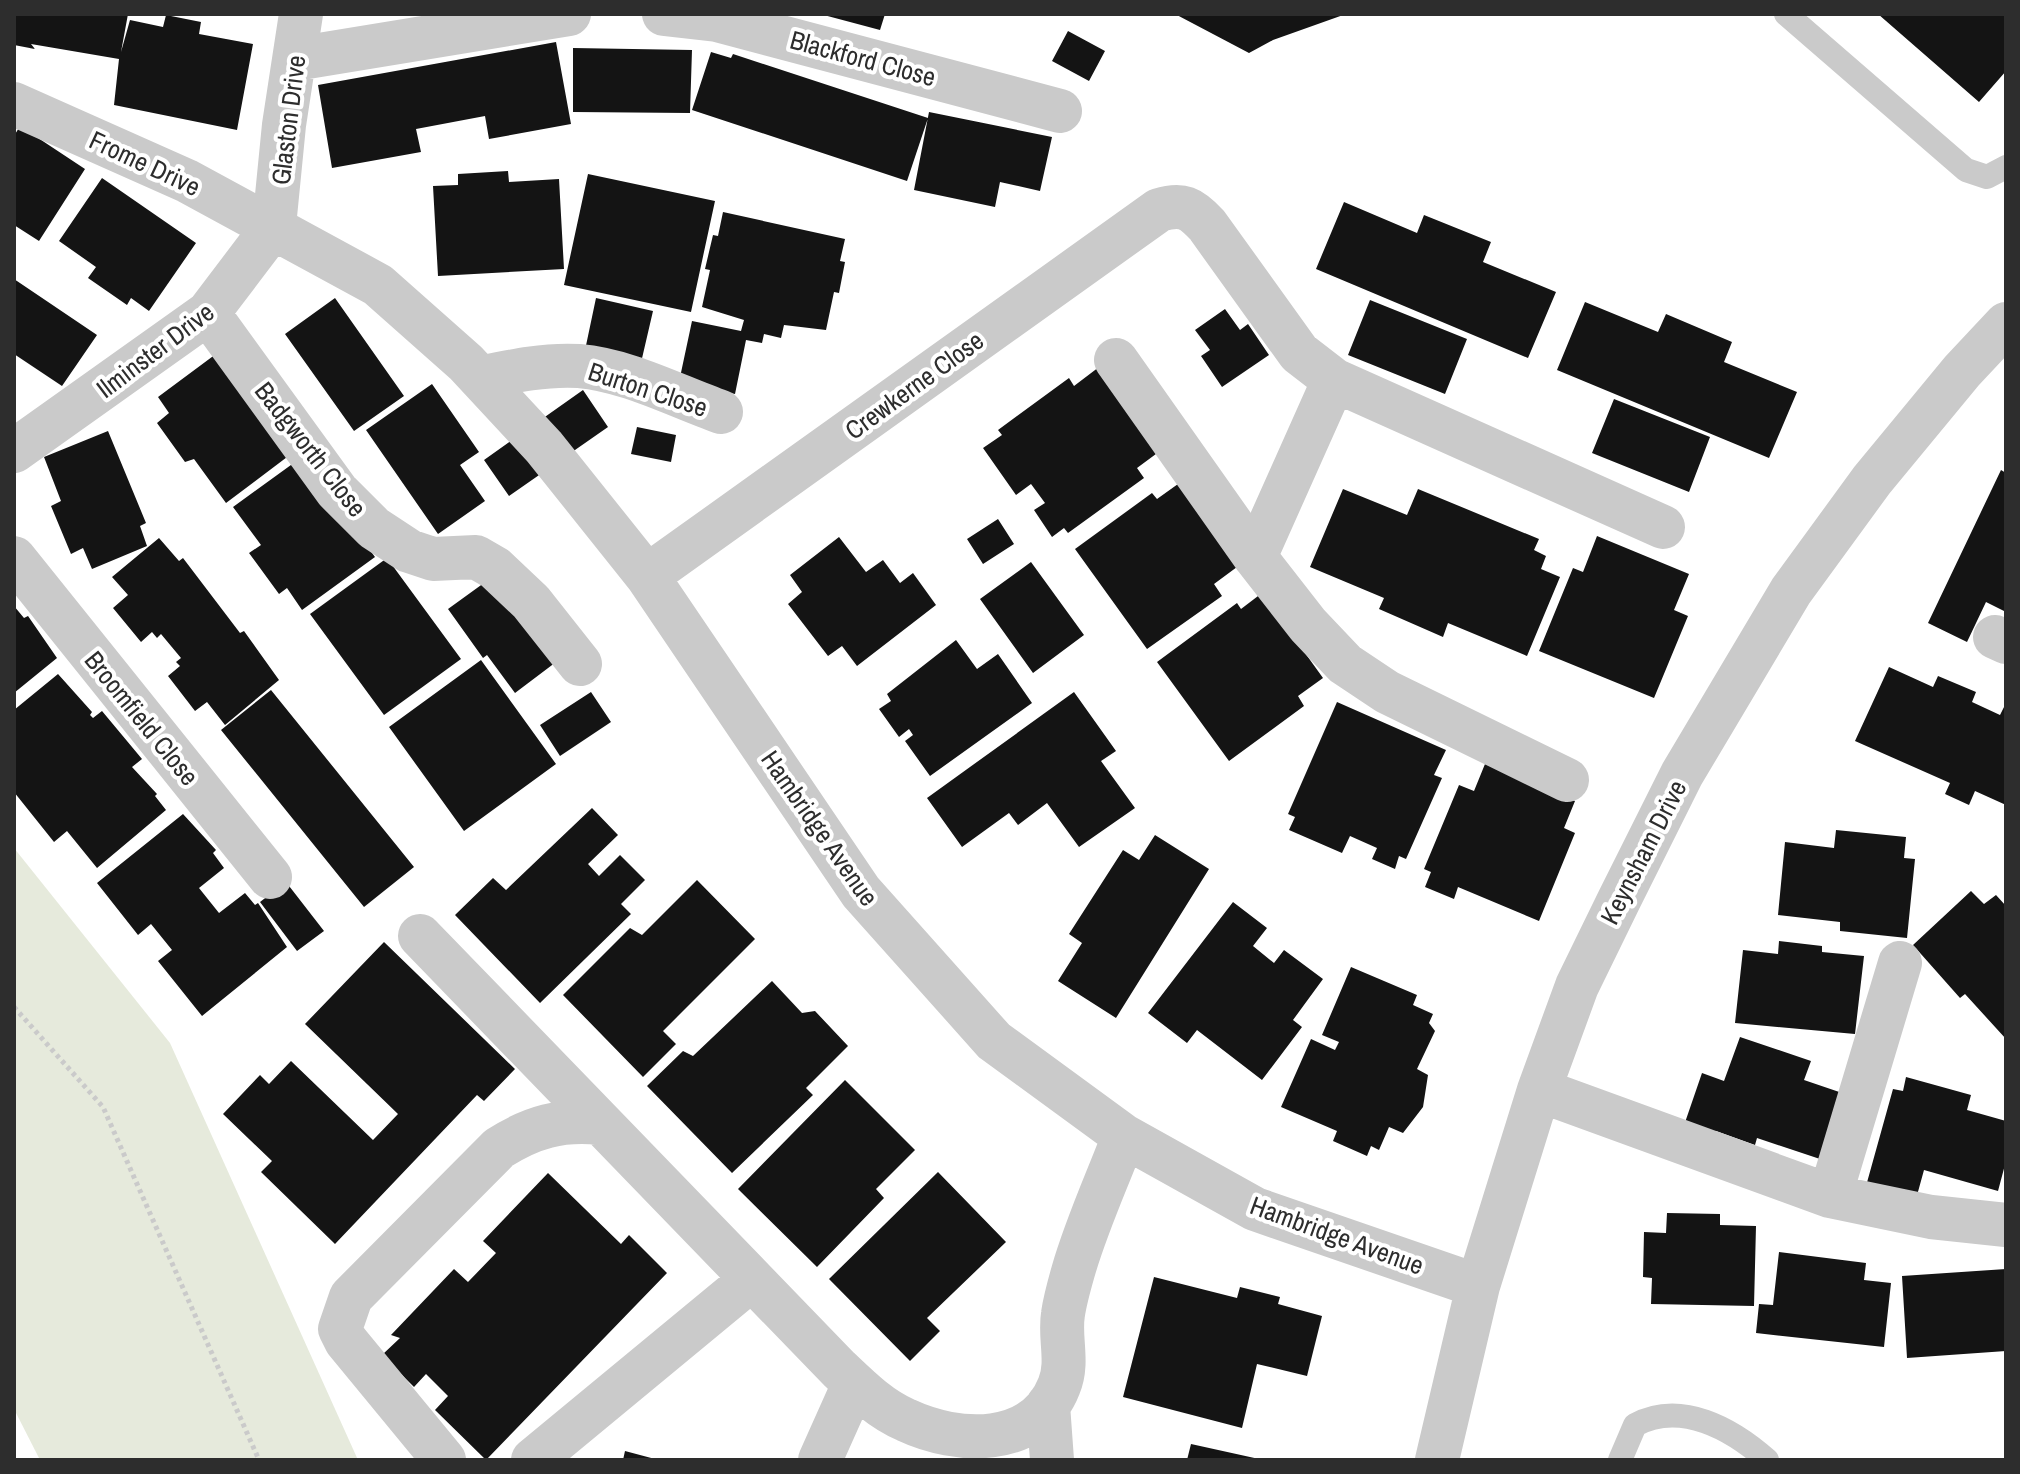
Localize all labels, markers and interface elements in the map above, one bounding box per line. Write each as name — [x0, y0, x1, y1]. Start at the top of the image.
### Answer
street label: Blackford Close — [786, 22, 940, 94]
street label: Glaston Drive — [263, 53, 313, 187]
street label: Frome Drive — [84, 122, 206, 204]
street label: Ilminster Drive — [89, 294, 221, 406]
street label: Crewkerne Close — [838, 323, 990, 447]
street label: Burton Close — [584, 353, 712, 425]
street label: Badgworth Close — [247, 374, 375, 524]
street label: Broomfield Close — [77, 643, 207, 793]
street label: Hambridge Avenue — [753, 743, 887, 913]
street label: Keynsham Drive — [1592, 774, 1694, 930]
street label: Hambridge Avenue — [1245, 1187, 1429, 1283]

